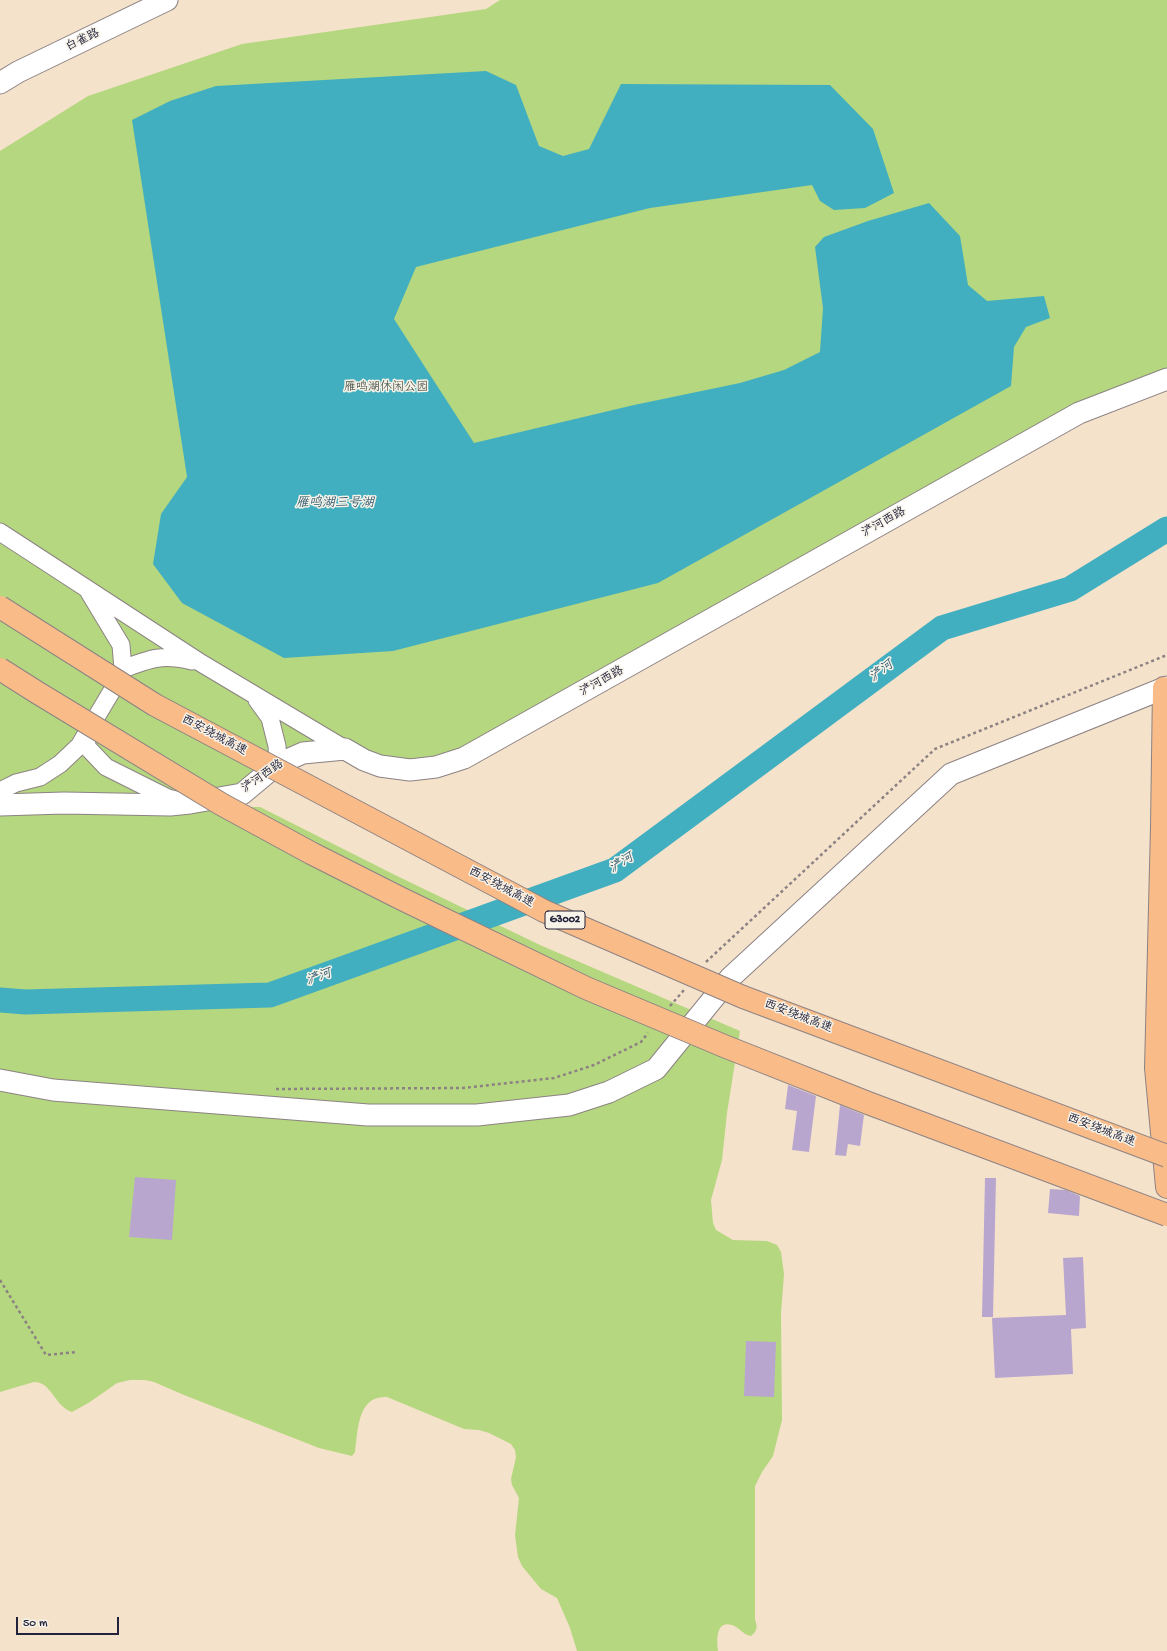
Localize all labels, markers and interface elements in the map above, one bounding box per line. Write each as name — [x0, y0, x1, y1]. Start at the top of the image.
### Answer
street label: 白雀路 — [64, 27, 102, 55]
park label: 雁鸣湖休闲公园 — [344, 381, 428, 395]
water label: 雁鸣湖三号湖 — [296, 496, 374, 512]
street label: 浐河西路 — [860, 505, 908, 541]
water label: 浐河 — [867, 658, 897, 686]
street label: 浐河西路 — [578, 664, 626, 700]
street label: 西安绕城高速 — [179, 713, 249, 759]
street label: 浐河西路 — [239, 757, 287, 797]
water label: 浐河 — [607, 850, 637, 878]
street label: 西安绕城高速 — [466, 865, 536, 911]
road number: G3002 — [545, 911, 585, 929]
water label: 浐河 — [304, 966, 334, 990]
street label: 西安绕城高速 — [762, 997, 834, 1037]
street label: 西安绕城高速 — [1065, 1111, 1137, 1151]
scale bar — [18, 1609, 121, 1635]
text: 50 m — [23, 1617, 48, 1631]

